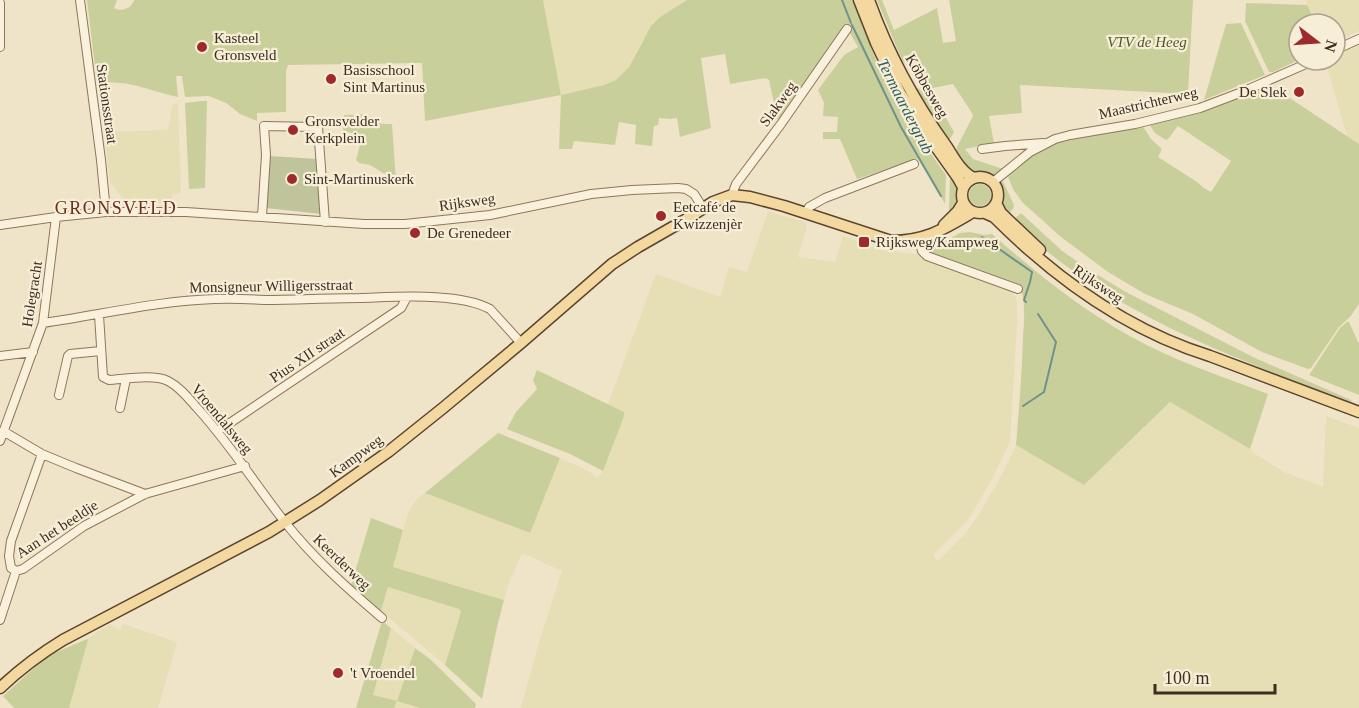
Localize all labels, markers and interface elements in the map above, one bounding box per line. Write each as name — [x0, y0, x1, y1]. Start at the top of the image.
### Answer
north arrow — [1287, 12, 1347, 72]
place label: Kasteel Gronsveld — [214, 30, 277, 63]
park label: VTV de Heeg — [1107, 34, 1187, 50]
text: N — [1321, 38, 1341, 55]
marker: Kasteel Gronsveld — [195, 40, 209, 54]
street label: Köbbesweg — [902, 51, 952, 121]
water label: Termaardergrub — [873, 56, 937, 157]
place label: Basisschool Sint Martinus — [343, 62, 425, 95]
street label: Stationsstraat — [93, 63, 121, 146]
marker: Basisschool Sint Martinus — [324, 72, 338, 86]
street label: Slakweg — [756, 78, 800, 130]
street label: Maastrichterweg — [1097, 84, 1199, 122]
place label: De Slek — [1239, 84, 1287, 100]
marker: De Slek — [1292, 85, 1306, 99]
place label: Gronsvelder Kerkplein — [305, 113, 379, 146]
marker: Gronsvelder Kerkplein — [286, 123, 300, 137]
place label: Sint-Martinuskerk — [304, 171, 414, 187]
marker: Sint-Martinuskerk — [285, 172, 299, 186]
street label: Rijksweg — [438, 190, 497, 214]
district label: GRONSVELD — [55, 198, 177, 218]
place label: Eetcafé de Kwizzenjèr — [673, 199, 742, 232]
marker: Eetcafé de Kwizzenjèr — [654, 209, 668, 223]
place label: De Grenedeer — [427, 225, 511, 241]
marker: De Grenedeer — [408, 226, 422, 240]
place label: Rijksweg/Kampweg — [876, 234, 999, 250]
marker: Rijksweg/Kampweg — [857, 235, 871, 249]
street label: Holegracht — [19, 259, 45, 328]
street label: Rijksweg — [1070, 262, 1126, 307]
street label: Monsigneur Willigersstraat — [189, 277, 354, 295]
street label: Pius XII straat — [267, 324, 348, 386]
street label: Vroendalsweg — [188, 381, 256, 457]
street label: Kampweg — [326, 431, 386, 481]
street label: Aan het beeldje — [13, 496, 101, 561]
street label: Keerderweg — [310, 531, 374, 594]
scale bar — [1155, 657, 1275, 695]
place label: 't Vroendel — [350, 665, 415, 681]
marker: 't Vroendel — [331, 666, 345, 680]
text: 100 m — [1164, 668, 1210, 688]

